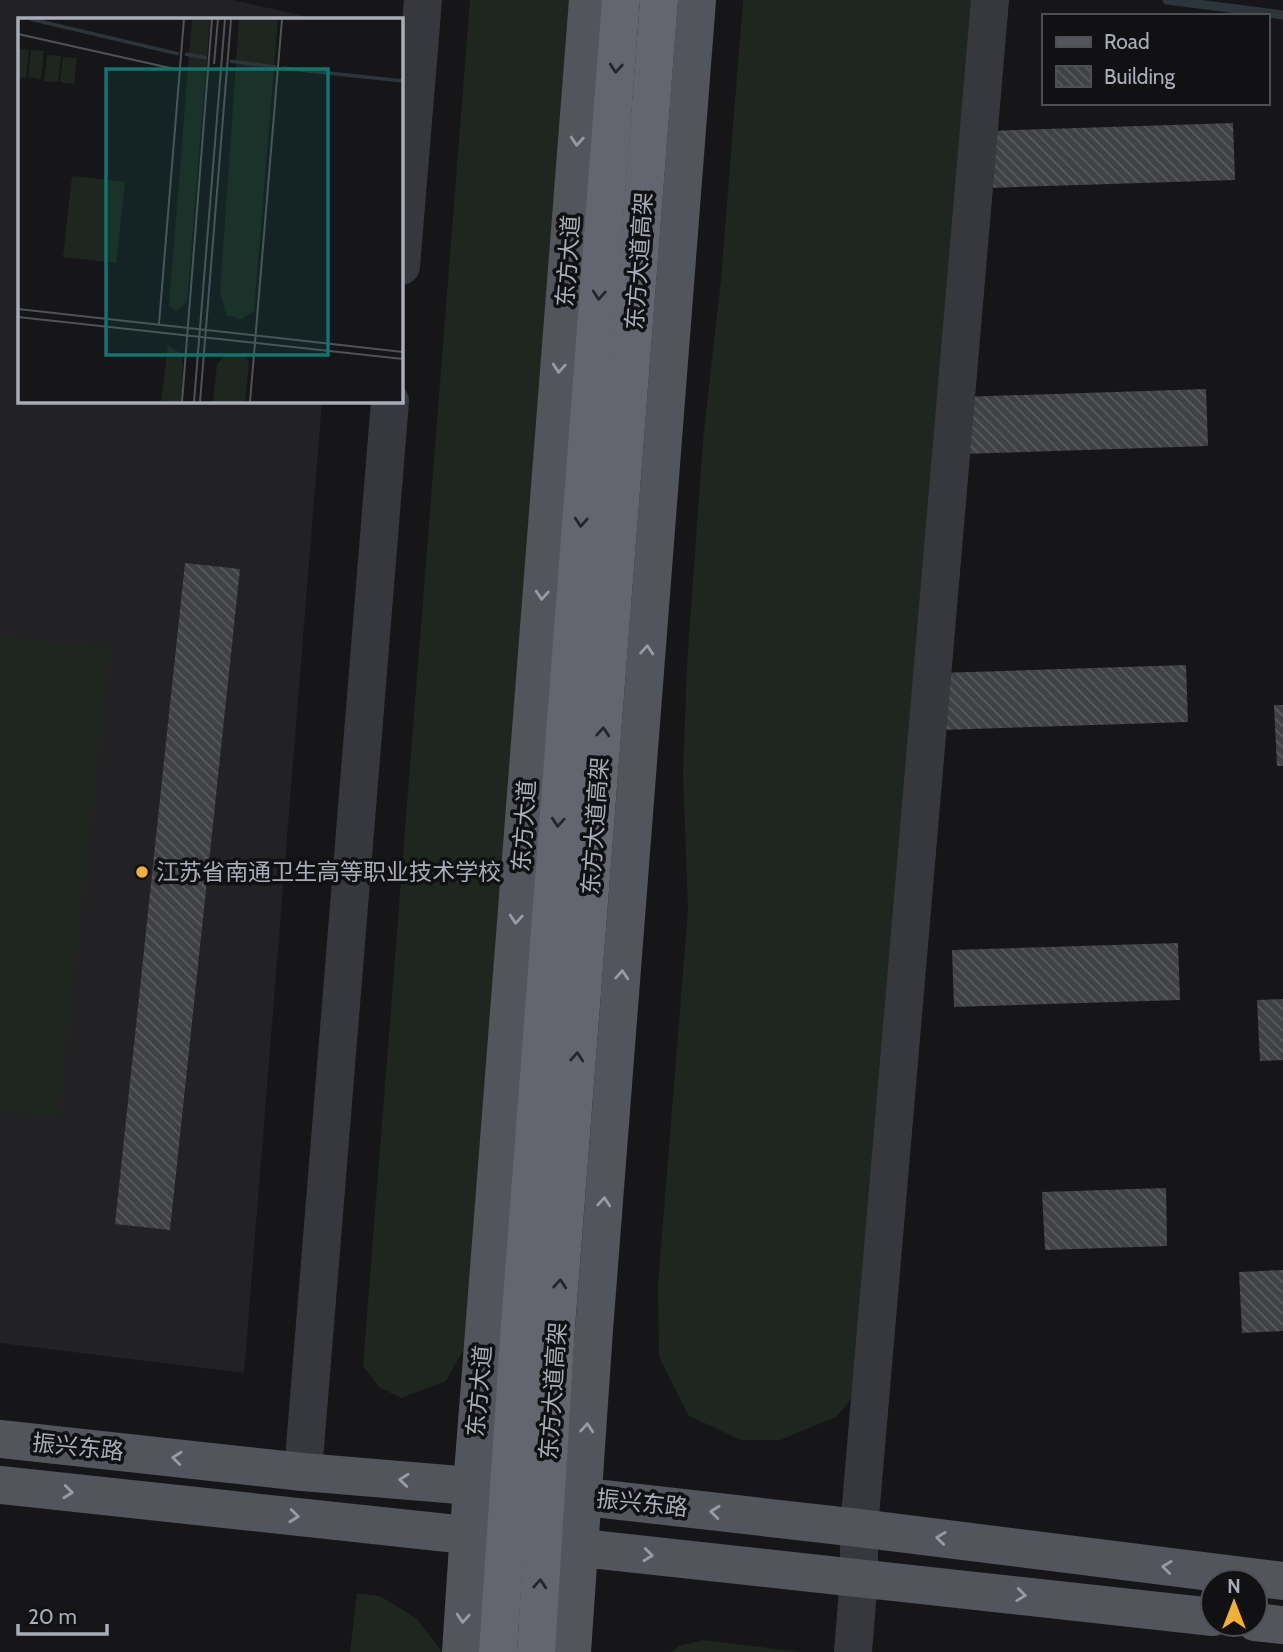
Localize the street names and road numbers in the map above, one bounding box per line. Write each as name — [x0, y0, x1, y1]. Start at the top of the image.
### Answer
street label: 东方大道高架 — [620, 191, 658, 331]
street label: 东方大道 — [551, 214, 585, 308]
street label: 东方大道高架 — [576, 756, 614, 896]
street label: 东方大道 — [507, 779, 541, 873]
street label: 东方大道高架 — [534, 1321, 572, 1461]
street label: 东方大道 — [461, 1344, 497, 1438]
street label: 振兴东路 — [31, 1428, 125, 1466]
street label: 振兴东路 — [595, 1484, 689, 1522]

